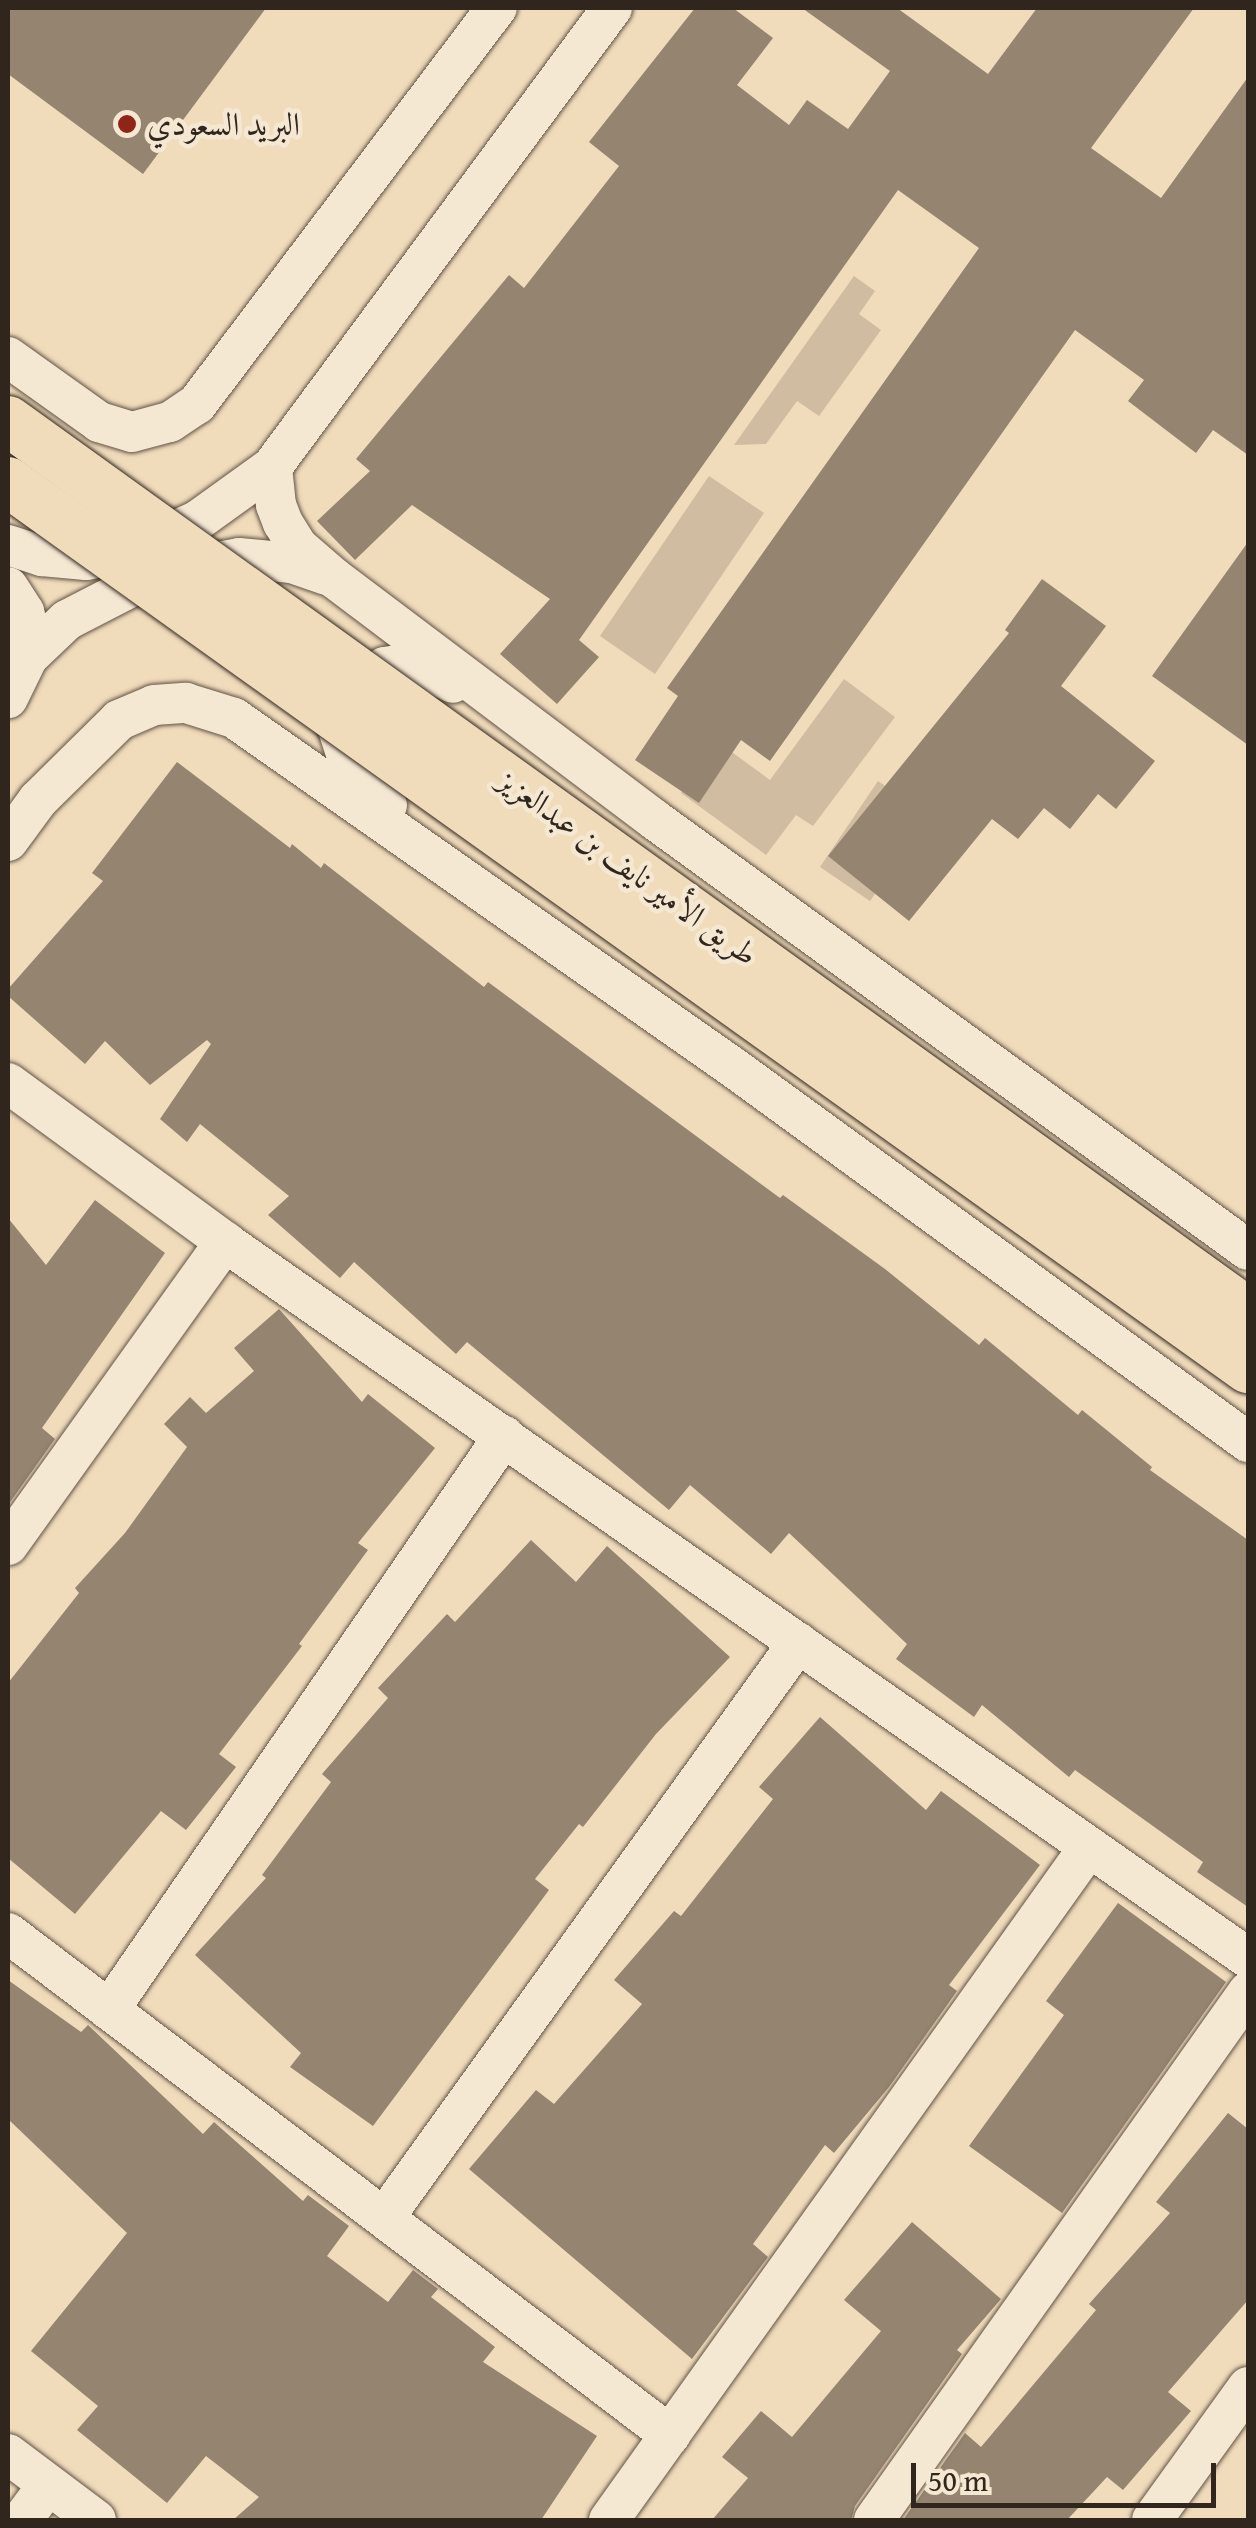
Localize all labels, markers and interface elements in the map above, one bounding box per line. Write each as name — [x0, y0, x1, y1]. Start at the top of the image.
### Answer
place label: البريد السعودي — [147, 105, 300, 143]
marker: البريد السعودي — [116, 113, 138, 135]
street label: طريق الأمير نايف بن عبدالعزيز — [491, 760, 765, 974]
scale bar — [916, 2443, 1221, 2505]
text: 50 m — [928, 2458, 988, 2502]

